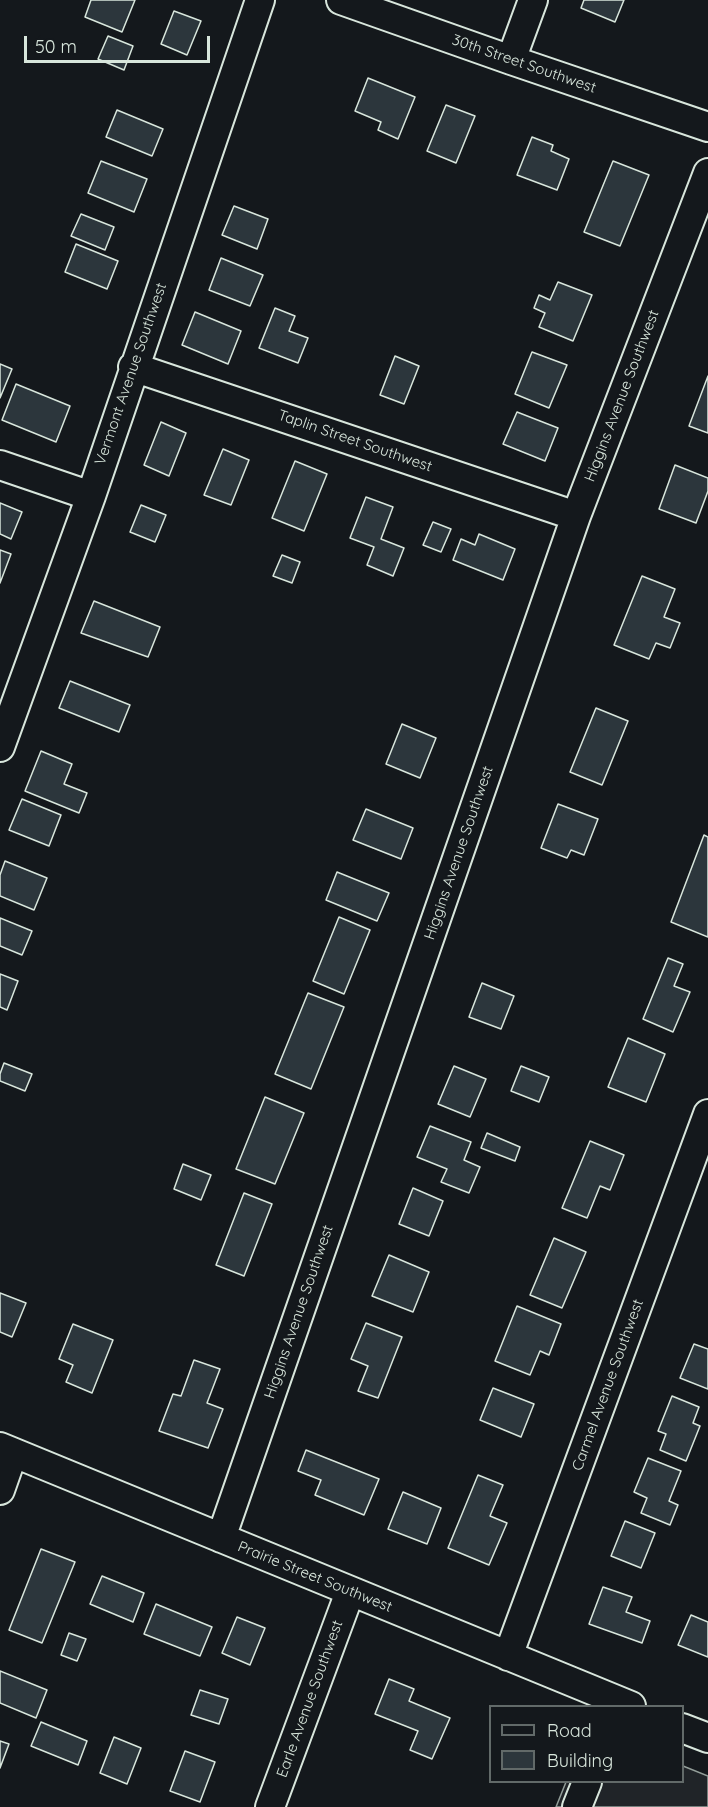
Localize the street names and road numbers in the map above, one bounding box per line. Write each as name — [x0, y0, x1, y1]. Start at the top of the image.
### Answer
street label: 30th Street Southwest — [450, 31, 598, 97]
street label: Vermont Avenue Southwest — [91, 281, 171, 467]
street label: Higgins Avenue Southwest — [581, 308, 663, 484]
street label: Taplin Street Southwest — [276, 406, 434, 476]
street label: Higgins Avenue Southwest — [421, 764, 497, 942]
street label: Higgins Avenue Southwest — [261, 1223, 337, 1401]
street label: Carmel Avenue Southwest — [569, 1297, 647, 1473]
street label: Prairie Street Southwest — [235, 1538, 395, 1616]
street label: Earle Avenue Southwest — [273, 1618, 347, 1780]

